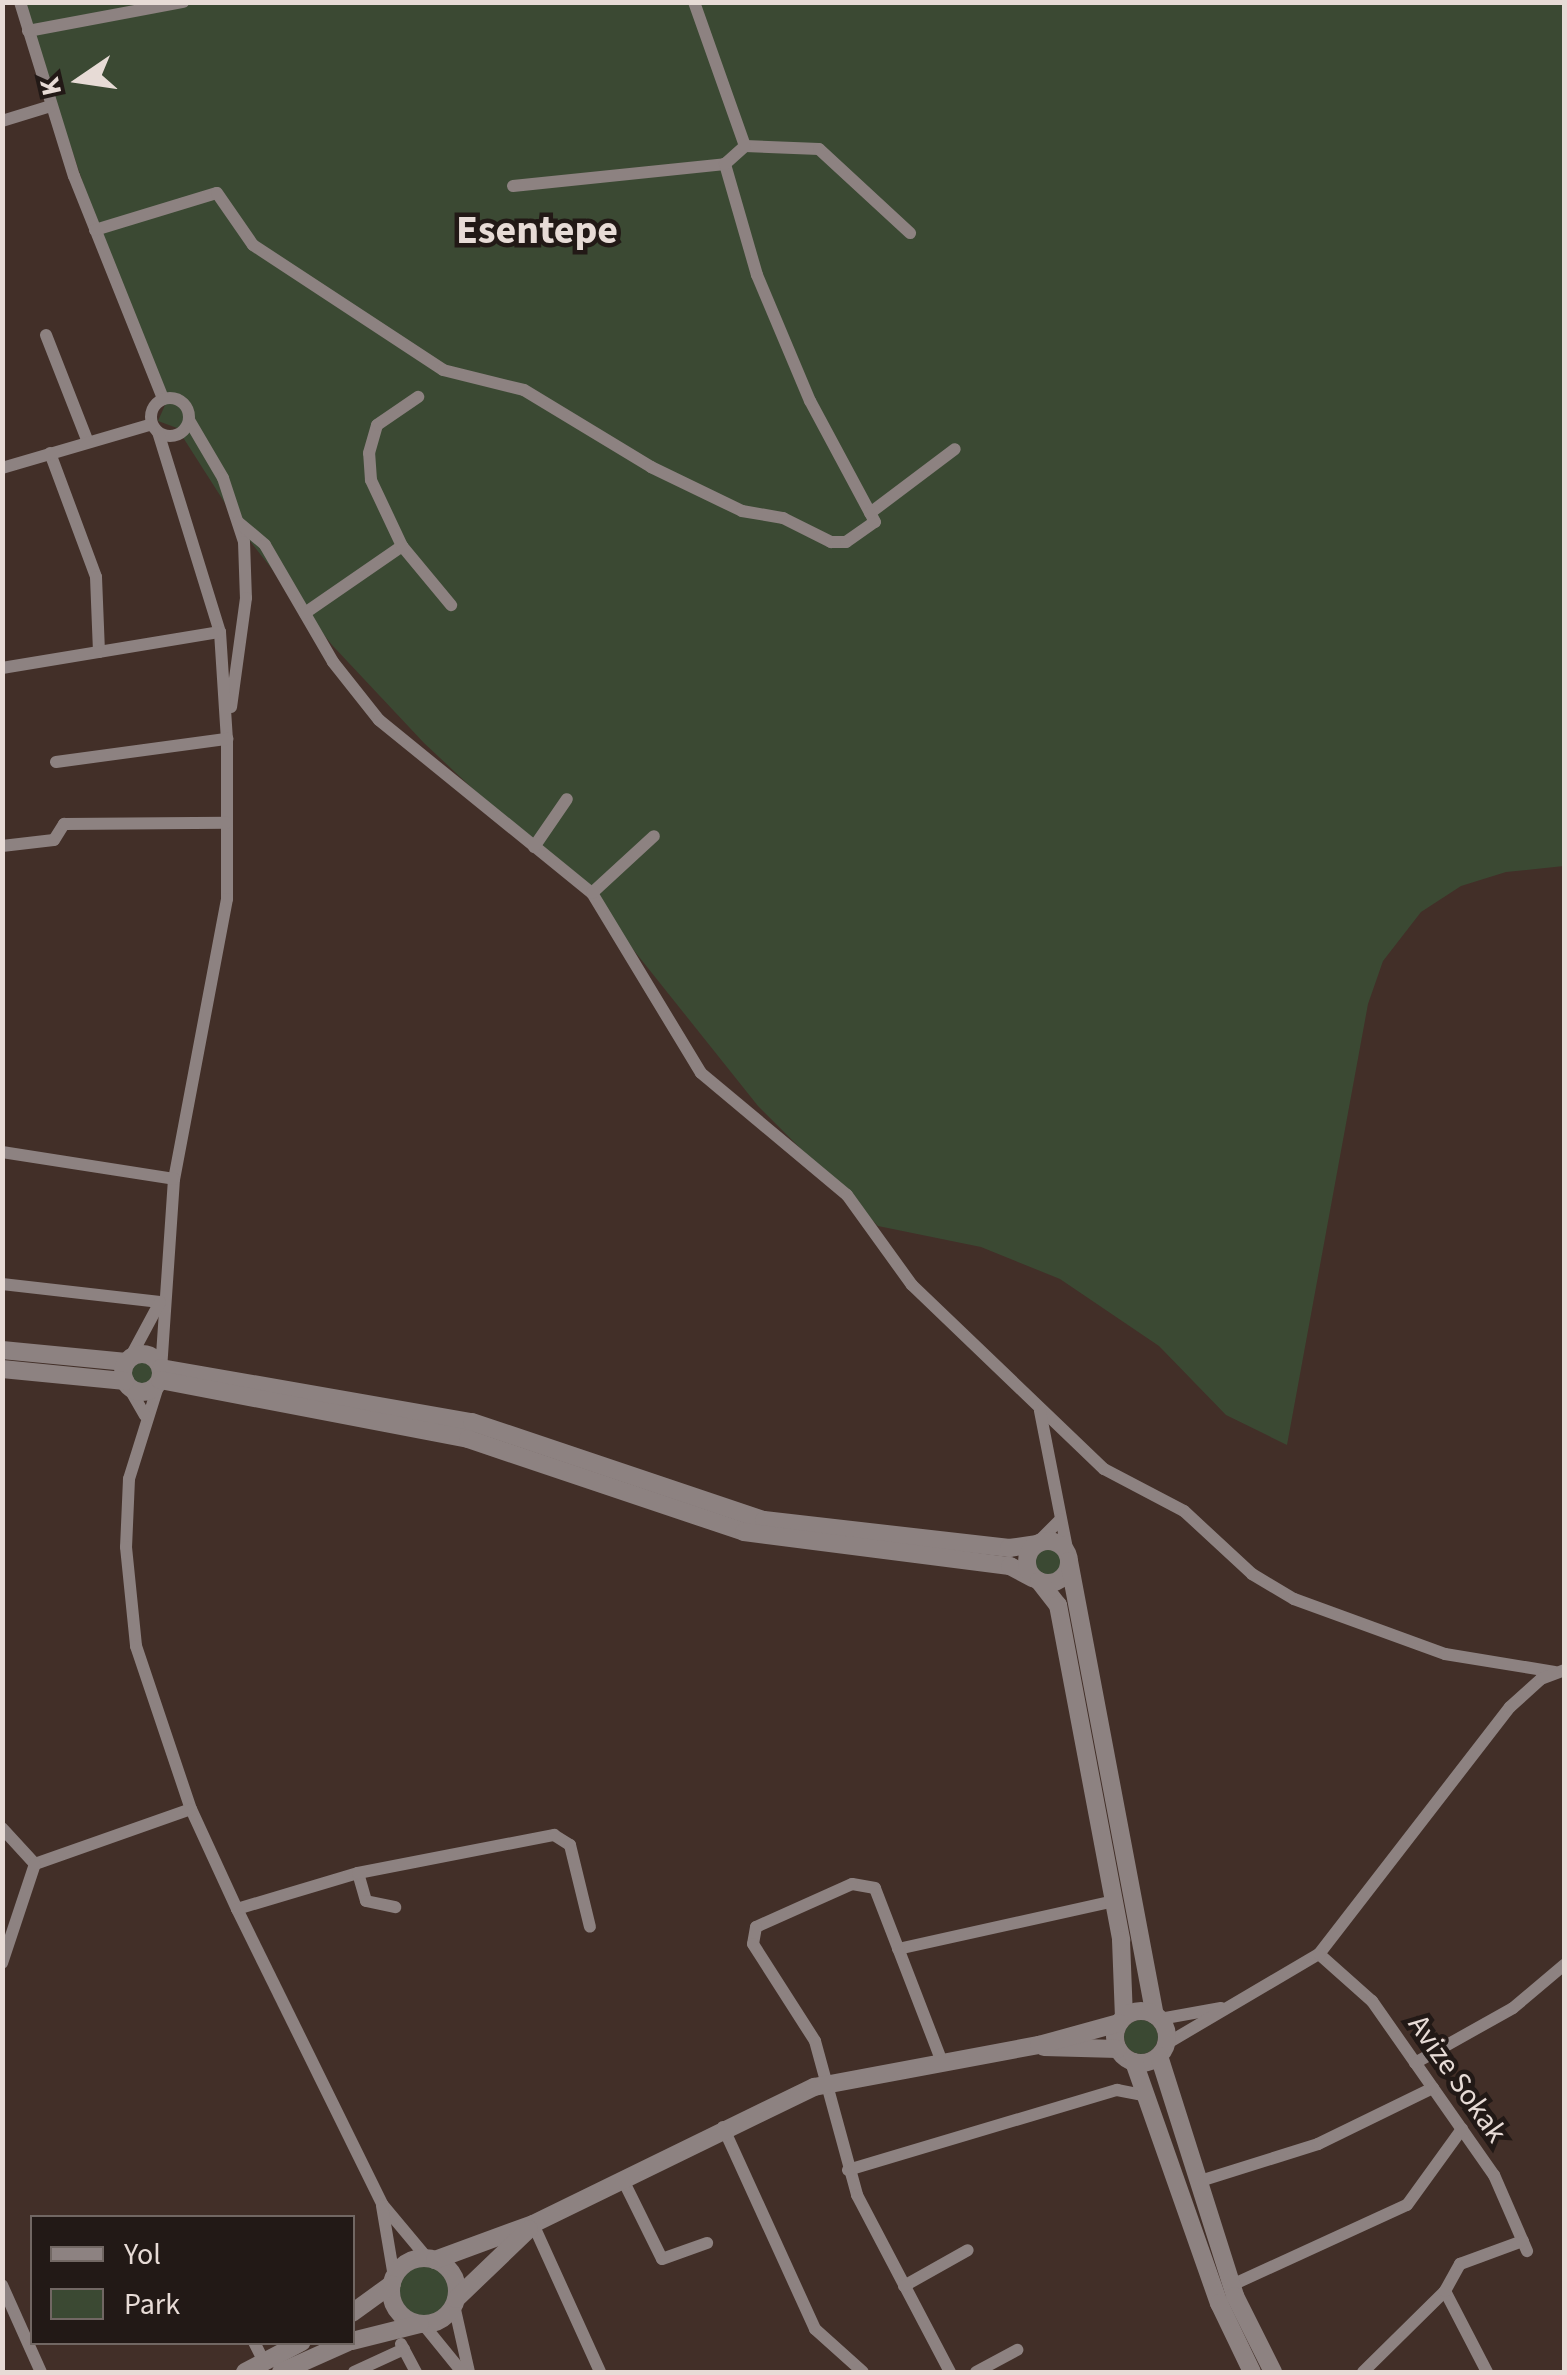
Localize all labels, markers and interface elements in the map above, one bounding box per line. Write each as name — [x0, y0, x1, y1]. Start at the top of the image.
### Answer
north arrow — [30, 30, 130, 130]
text: K — [29, 74, 72, 100]
district label: Esentepe — [456, 207, 618, 255]
street label: Avize Sokak — [1400, 2008, 1514, 2150]
legend — [30, 2215, 355, 2345]
text: Yol — [124, 2233, 161, 2276]
text: Park — [124, 2283, 180, 2326]

